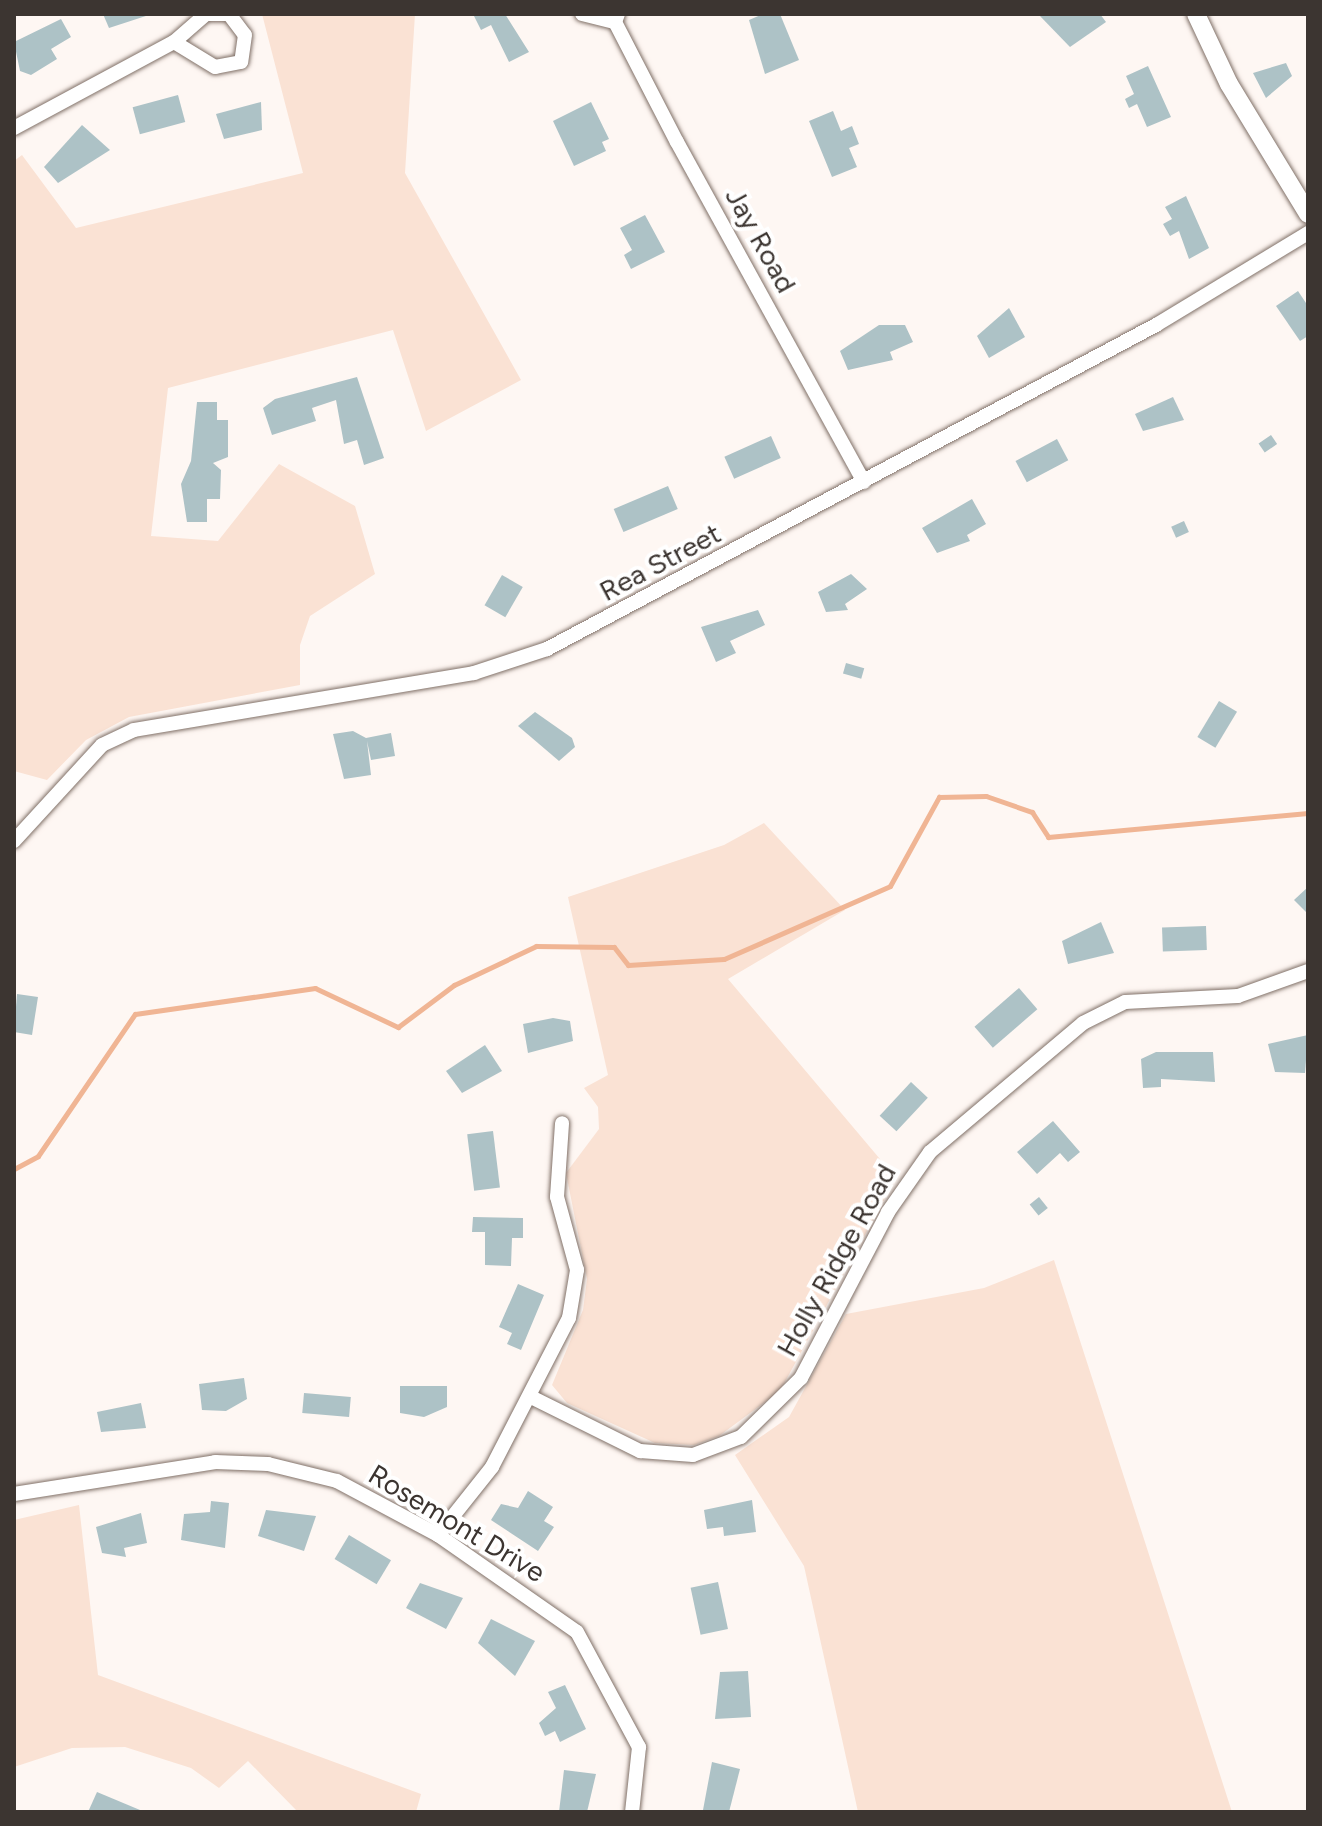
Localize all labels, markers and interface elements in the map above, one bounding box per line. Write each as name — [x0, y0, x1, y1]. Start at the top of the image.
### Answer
street label: Jay Road — [719, 182, 803, 298]
street label: Rea Street — [594, 516, 726, 608]
street label: Holly Ridge Road — [769, 1158, 903, 1362]
street label: Rosemont Drive — [363, 1457, 551, 1589]

